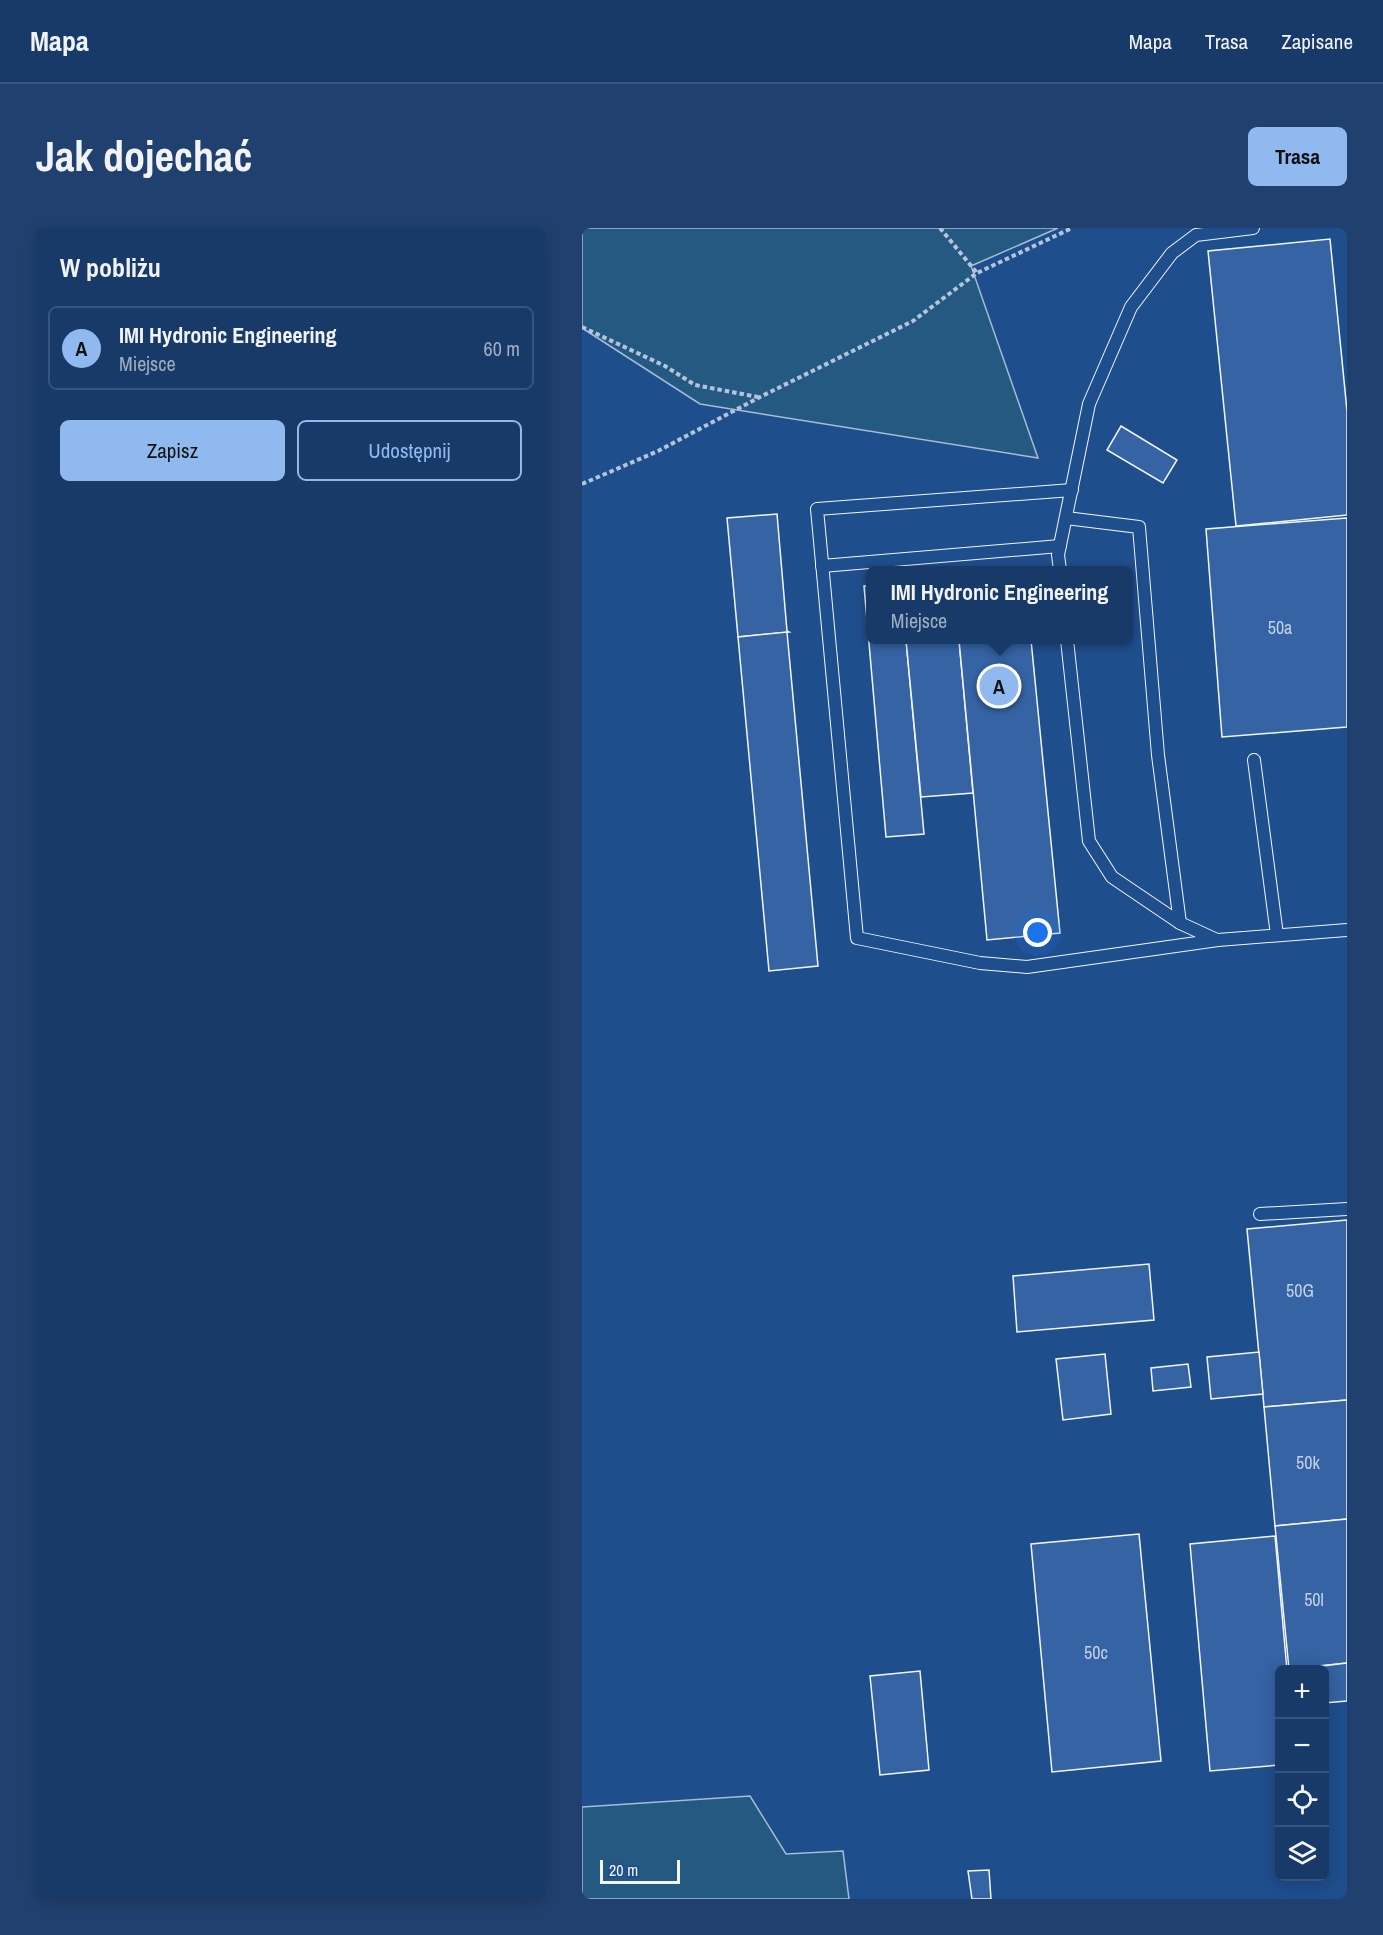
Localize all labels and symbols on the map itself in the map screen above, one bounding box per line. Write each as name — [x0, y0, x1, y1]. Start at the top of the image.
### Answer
house number: 50a — [1268, 615, 1292, 640]
pin: A — [980, 664, 1018, 708]
your location — [1023, 918, 1052, 947]
house number: 50G — [1286, 1278, 1314, 1303]
house number: 50k — [1296, 1450, 1321, 1475]
house number: 50l — [1304, 1587, 1324, 1612]
house number: 50c — [1084, 1640, 1108, 1665]
scale bar — [600, 1857, 680, 1884]

